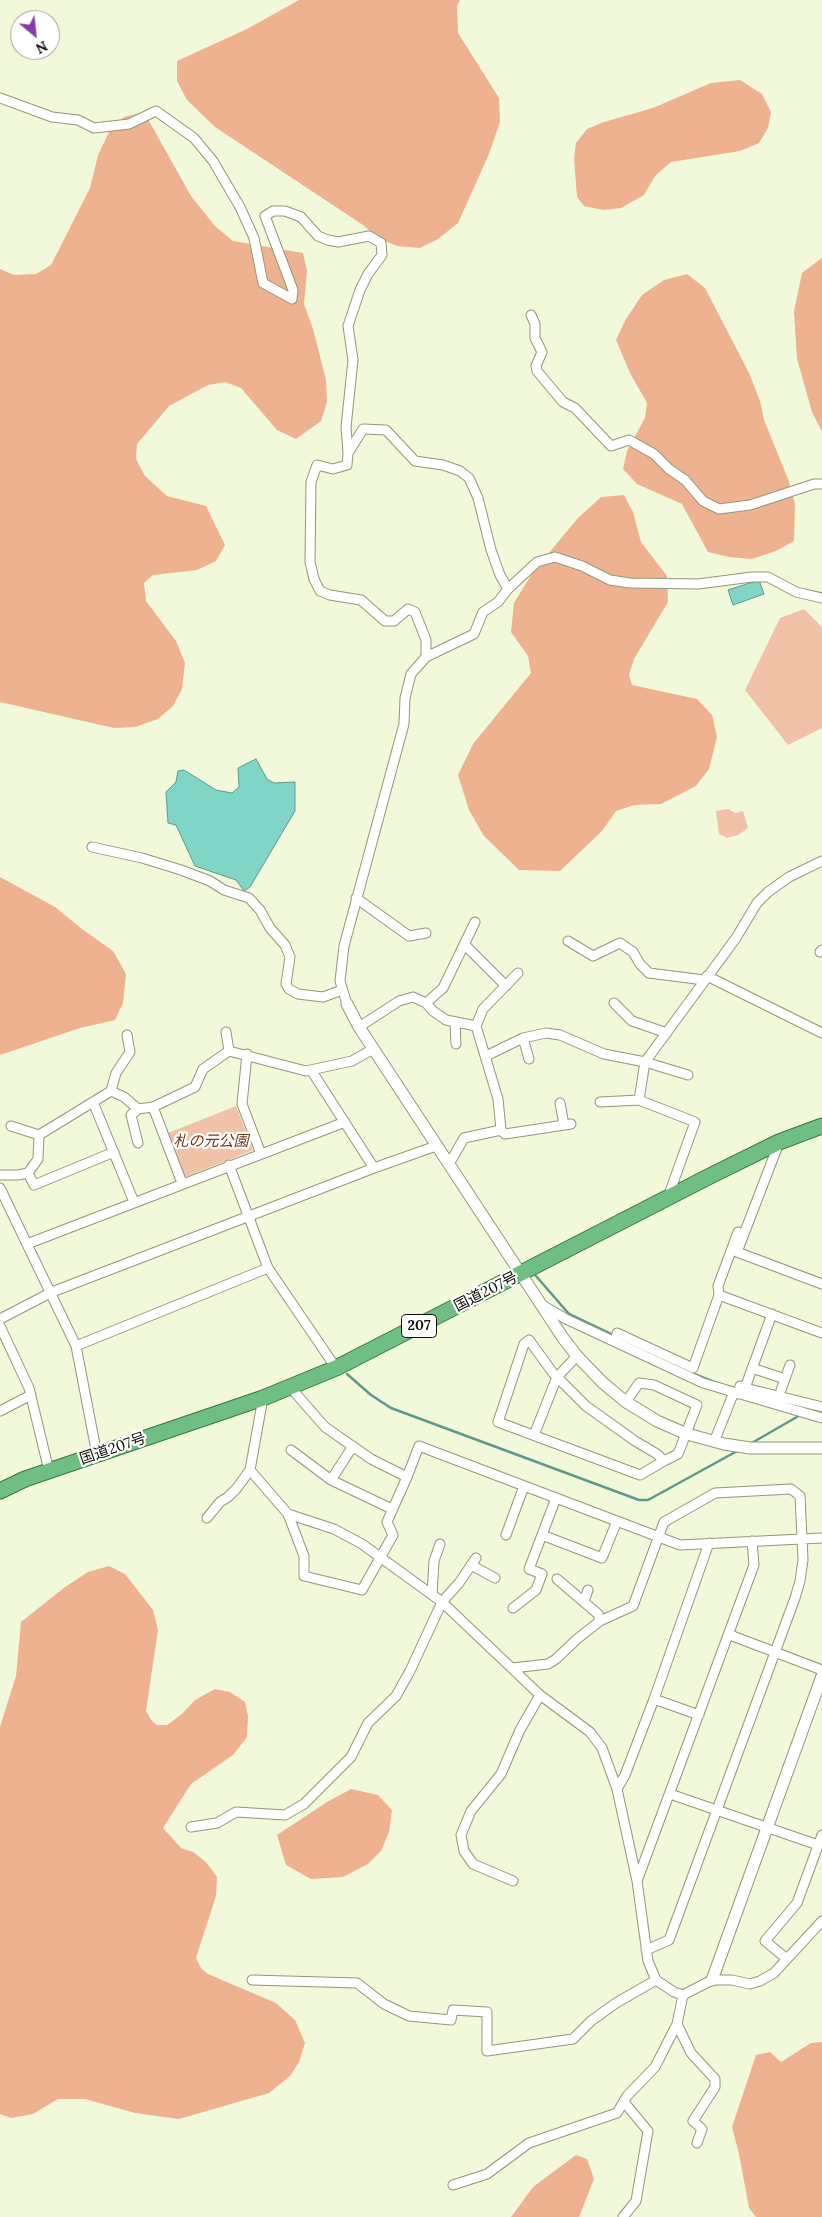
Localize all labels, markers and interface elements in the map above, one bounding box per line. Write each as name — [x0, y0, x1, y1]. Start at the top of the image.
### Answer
north arrow — [10, 10, 60, 60]
text: N — [33, 37, 51, 58]
park label: 札の元公園 — [174, 1133, 248, 1151]
street label: 国道207号 — [451, 1268, 521, 1316]
road number: 207 — [402, 1314, 436, 1338]
street label: 国道207号 — [77, 1429, 149, 1469]

